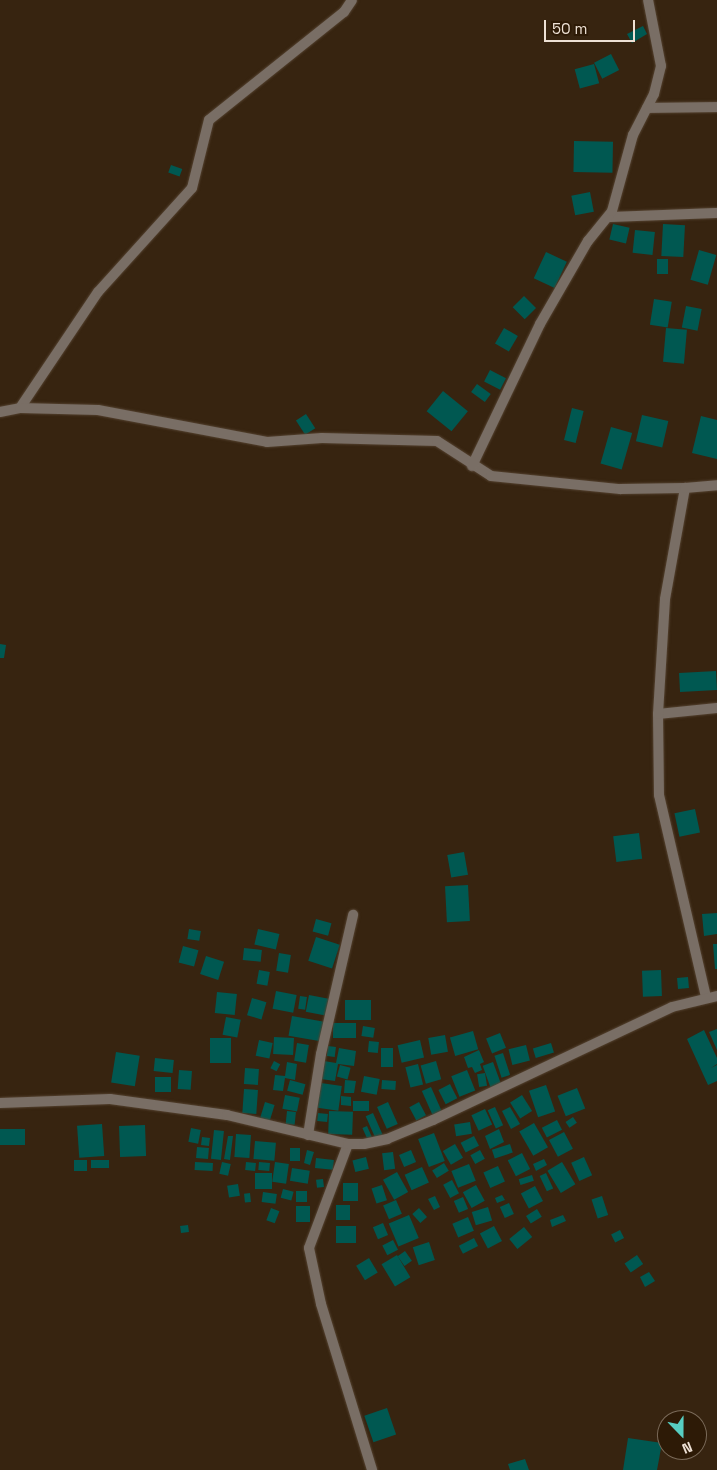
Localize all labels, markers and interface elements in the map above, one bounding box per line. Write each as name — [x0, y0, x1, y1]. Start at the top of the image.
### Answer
scale bar — [547, 10, 638, 42]
text: 50 m — [552, 19, 587, 38]
north arrow — [657, 1410, 707, 1460]
text: N — [680, 1438, 695, 1458]

